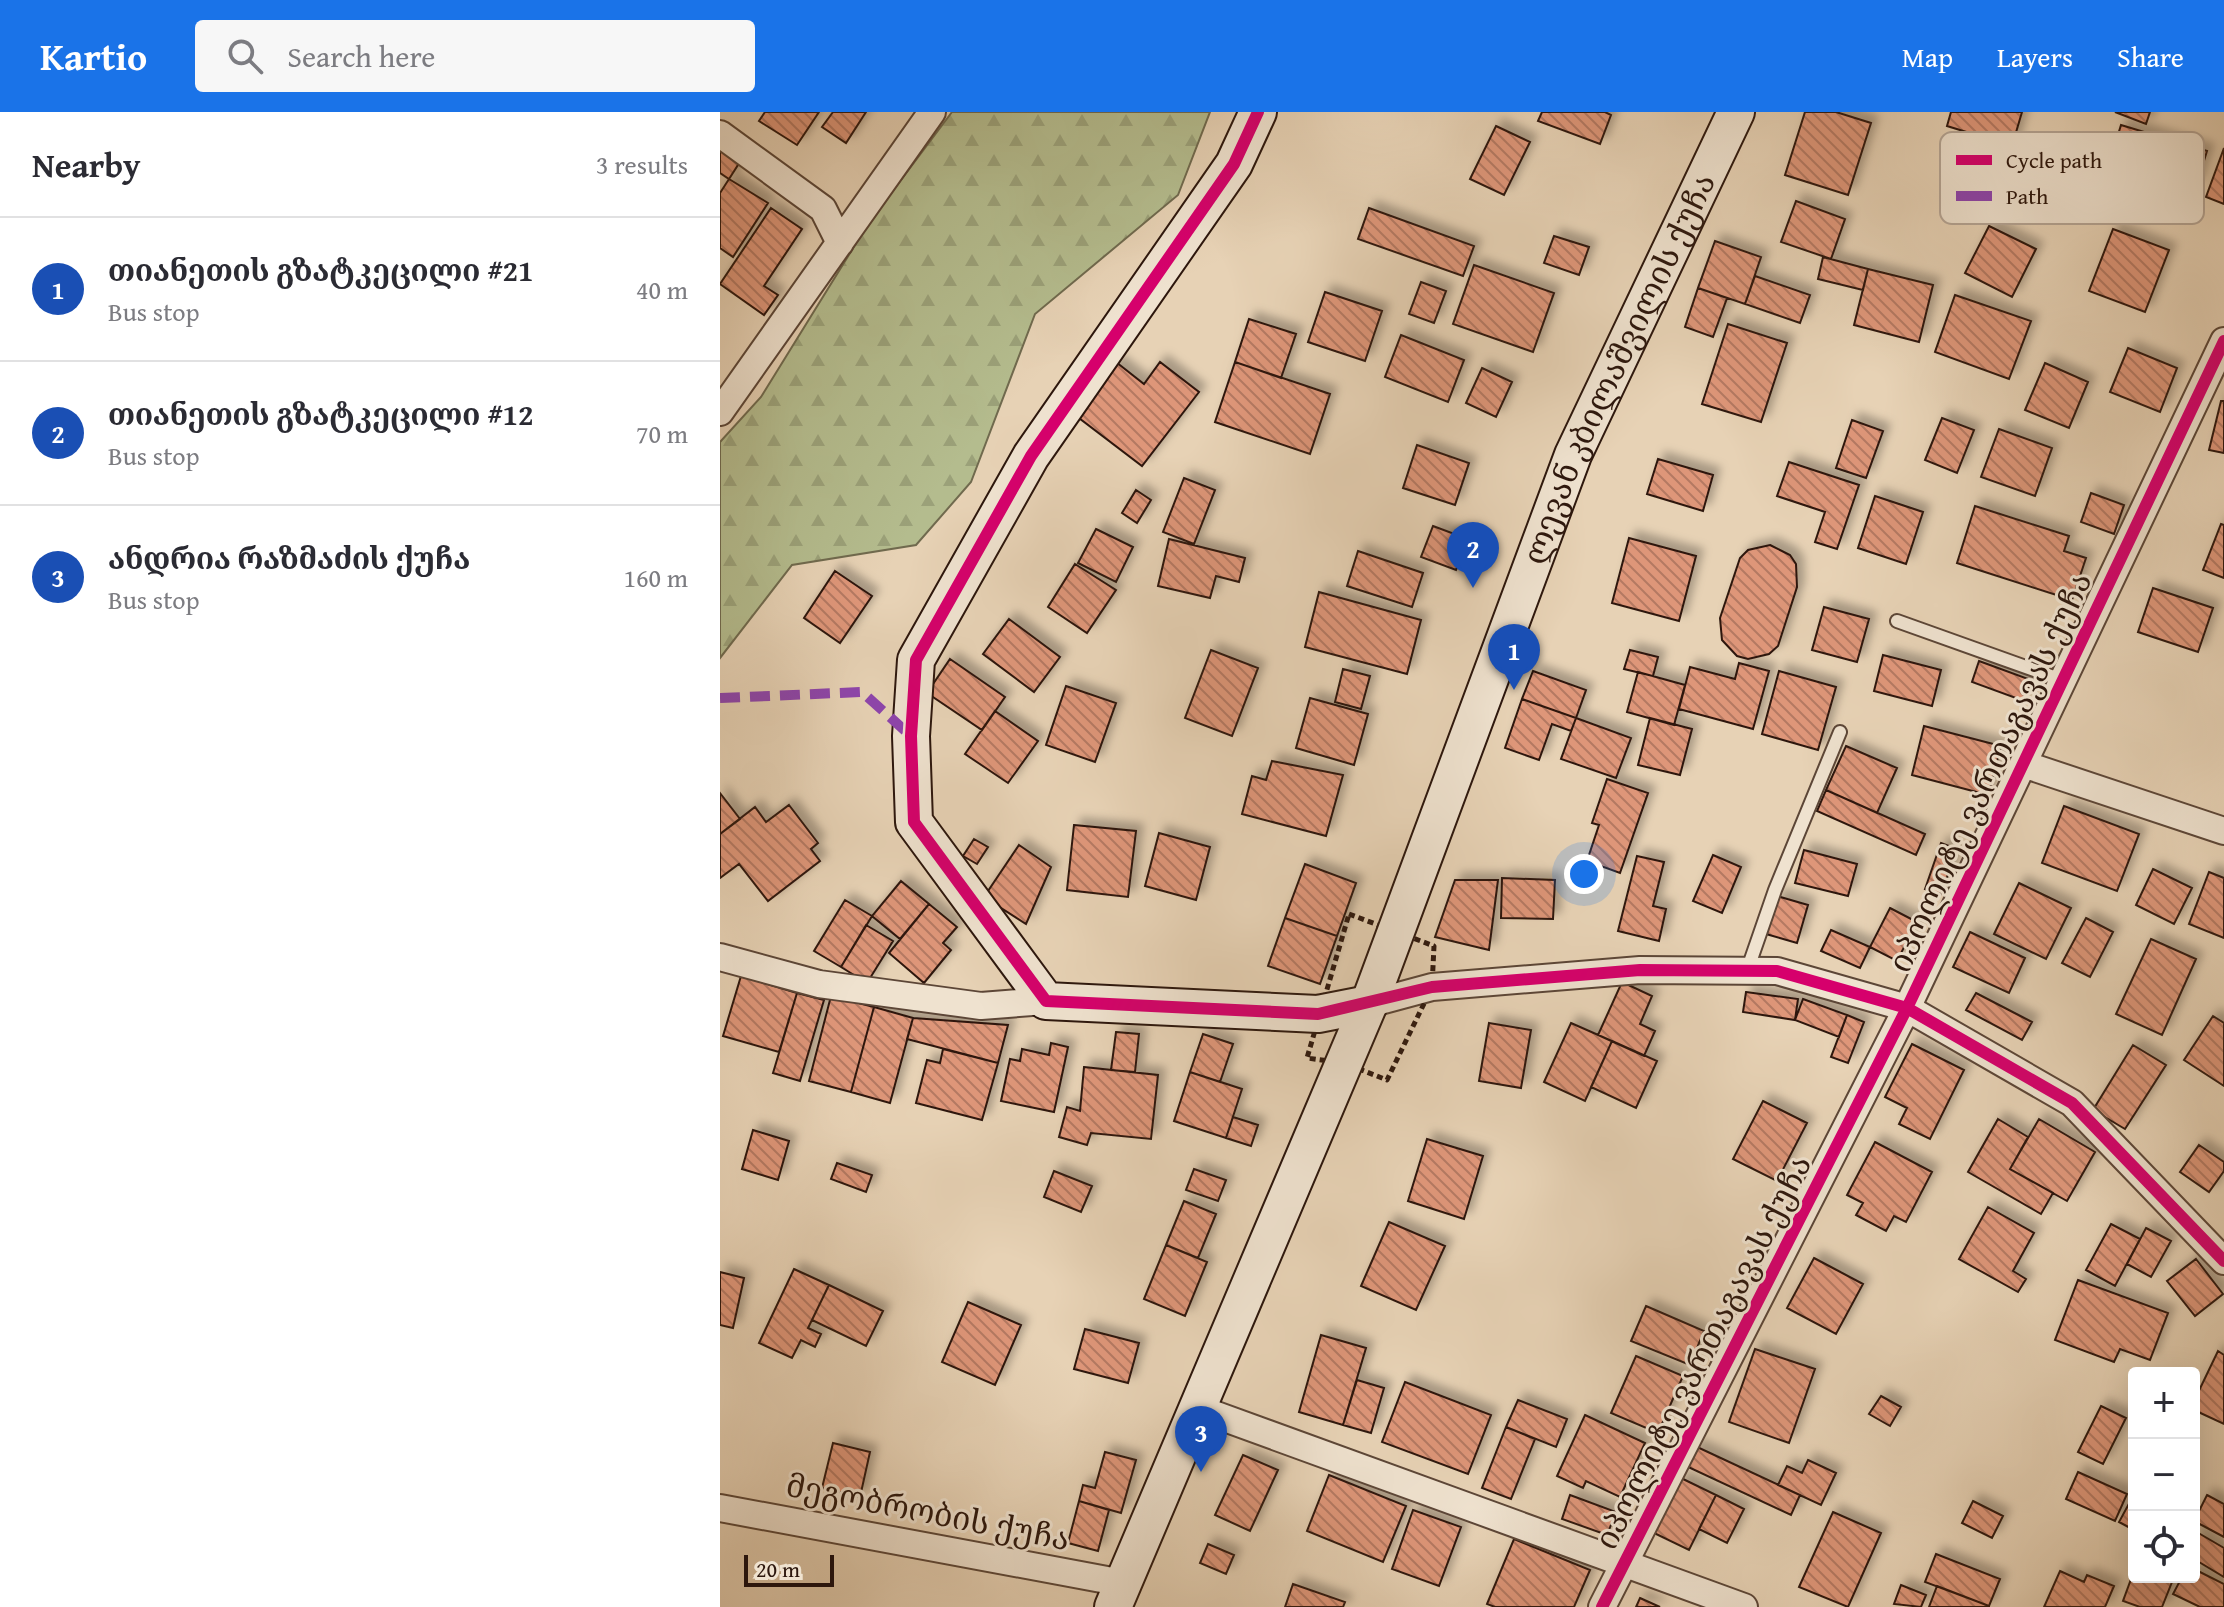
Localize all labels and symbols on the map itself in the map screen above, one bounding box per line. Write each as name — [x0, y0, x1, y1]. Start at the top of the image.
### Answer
legend — [1940, 132, 2204, 224]
text: Cycle path — [2006, 144, 2103, 176]
street label: ლევან კბილაშვილის ქუჩა — [1510, 165, 1727, 571]
text: Path — [2006, 180, 2049, 212]
pin: 2 — [1447, 522, 1499, 588]
street label: იპოლიტე ვართაგავას ქუჩა — [1876, 564, 2103, 980]
pin: 1 — [1488, 624, 1540, 690]
your location — [1564, 854, 1604, 894]
street label: იპოლიტე ვართაგავას ქუჩა — [1582, 1146, 1823, 1557]
pin: 3 — [1175, 1406, 1227, 1472]
street label: მეგობრობის ქუჩა — [782, 1461, 1074, 1562]
scale bar — [744, 1551, 834, 1587]

